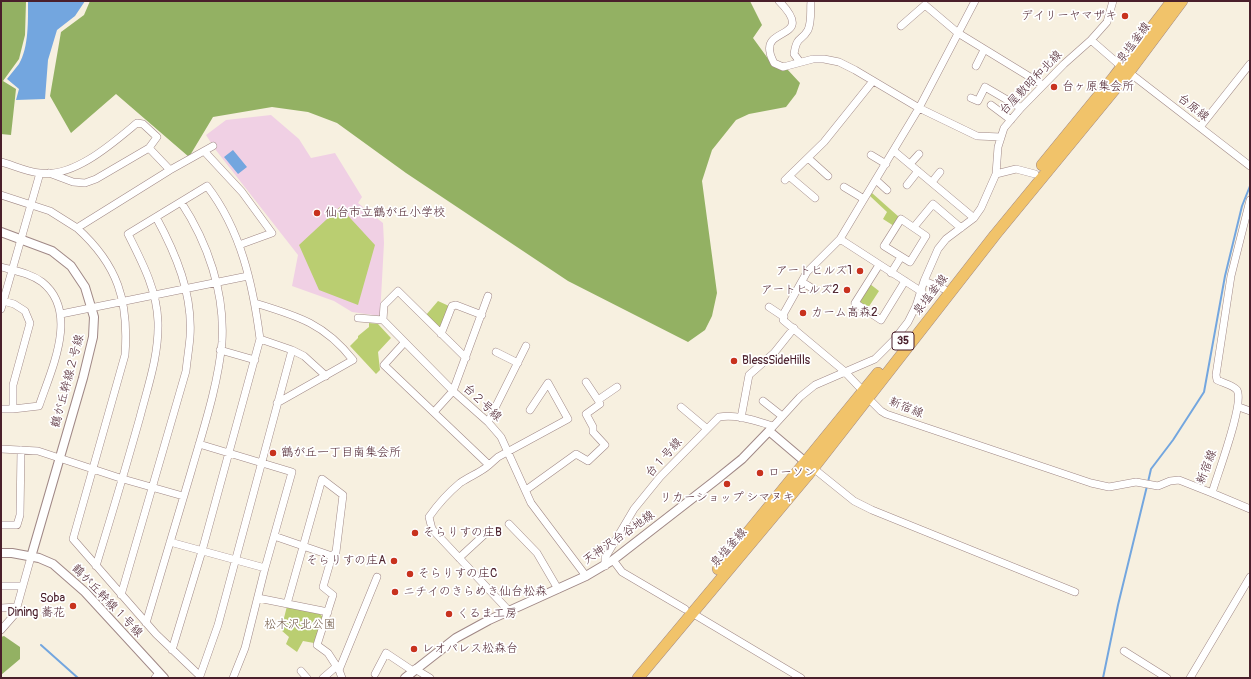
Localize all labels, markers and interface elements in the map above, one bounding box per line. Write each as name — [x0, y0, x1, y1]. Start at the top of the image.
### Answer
place label: デイリーヤマザキ — [1021, 9, 1117, 23]
marker: デイリーヤマザキ — [1120, 11, 1130, 21]
street label: 泉塩釜線 — [1114, 19, 1154, 67]
street label: 台屋敷昭和北線 — [997, 48, 1065, 118]
place label: 台ヶ原集会所 — [1062, 80, 1134, 94]
marker: 台ヶ原集会所 — [1049, 82, 1059, 92]
street label: 台原線 — [1174, 91, 1212, 125]
place label: 仙台市立鶴が丘小学校 — [325, 206, 445, 220]
marker: 仙台市立鶴が丘小学校 — [312, 208, 322, 218]
place label: アートヒルズ1 — [776, 264, 852, 278]
marker: アートヒルズ1 — [855, 266, 865, 276]
street label: 泉塩釜線 — [911, 272, 951, 318]
place label: アートヒルズ2 — [761, 283, 839, 297]
marker: アートヒルズ2 — [842, 285, 852, 295]
place label: カーム高森2 — [811, 306, 878, 320]
marker: カーム高森2 — [798, 308, 808, 318]
road number: 35 — [892, 332, 914, 350]
street label: 鶴が丘幹線２号線 — [49, 333, 87, 429]
place label: BlessSideHills — [742, 354, 810, 368]
marker: BlessSideHills — [729, 356, 739, 366]
street label: 台２号線 — [460, 381, 504, 425]
street label: 新宿線 — [887, 395, 925, 421]
street label: 台１号線 — [643, 435, 685, 481]
place label: 鶴が丘一丁目南集会所 — [281, 446, 401, 460]
marker: 鶴が丘一丁目南集会所 — [268, 448, 278, 458]
street label: 新宿線 — [1194, 448, 1220, 486]
place label: ローソン — [768, 466, 816, 480]
marker: ローソン — [755, 468, 765, 478]
marker: リカーショップ シマヌキ — [722, 479, 732, 489]
place label: リカーショップ シマヌキ — [660, 491, 794, 505]
street label: 天神沢台谷地線 — [580, 508, 658, 568]
street label: 泉塩釜線 — [708, 525, 750, 571]
place label: そらりすの庄B — [423, 526, 502, 540]
marker: そらりすの庄B — [410, 528, 420, 538]
place label: そらりすの庄A — [306, 554, 386, 568]
marker: そらりすの庄A — [389, 556, 399, 566]
street label: 鶴が丘幹線１号線 — [68, 561, 146, 641]
place label: そらりすの庄C — [418, 567, 497, 581]
marker: そらりすの庄C — [405, 569, 415, 579]
place label: ニチイのきらめき仙台松森 — [403, 585, 547, 599]
marker: ニチイのきらめき仙台松森 — [390, 587, 400, 597]
place label: Soba Dining 蕎花 — [7, 592, 65, 620]
marker: Soba Dining 蕎花 — [68, 601, 78, 611]
place label: くるま工房 — [457, 607, 517, 621]
marker: くるま工房 — [444, 609, 454, 619]
park label: 松木沢北公園 — [264, 618, 336, 632]
place label: レオパレス松森台 — [422, 642, 518, 656]
marker: レオパレス松森台 — [409, 644, 419, 654]

